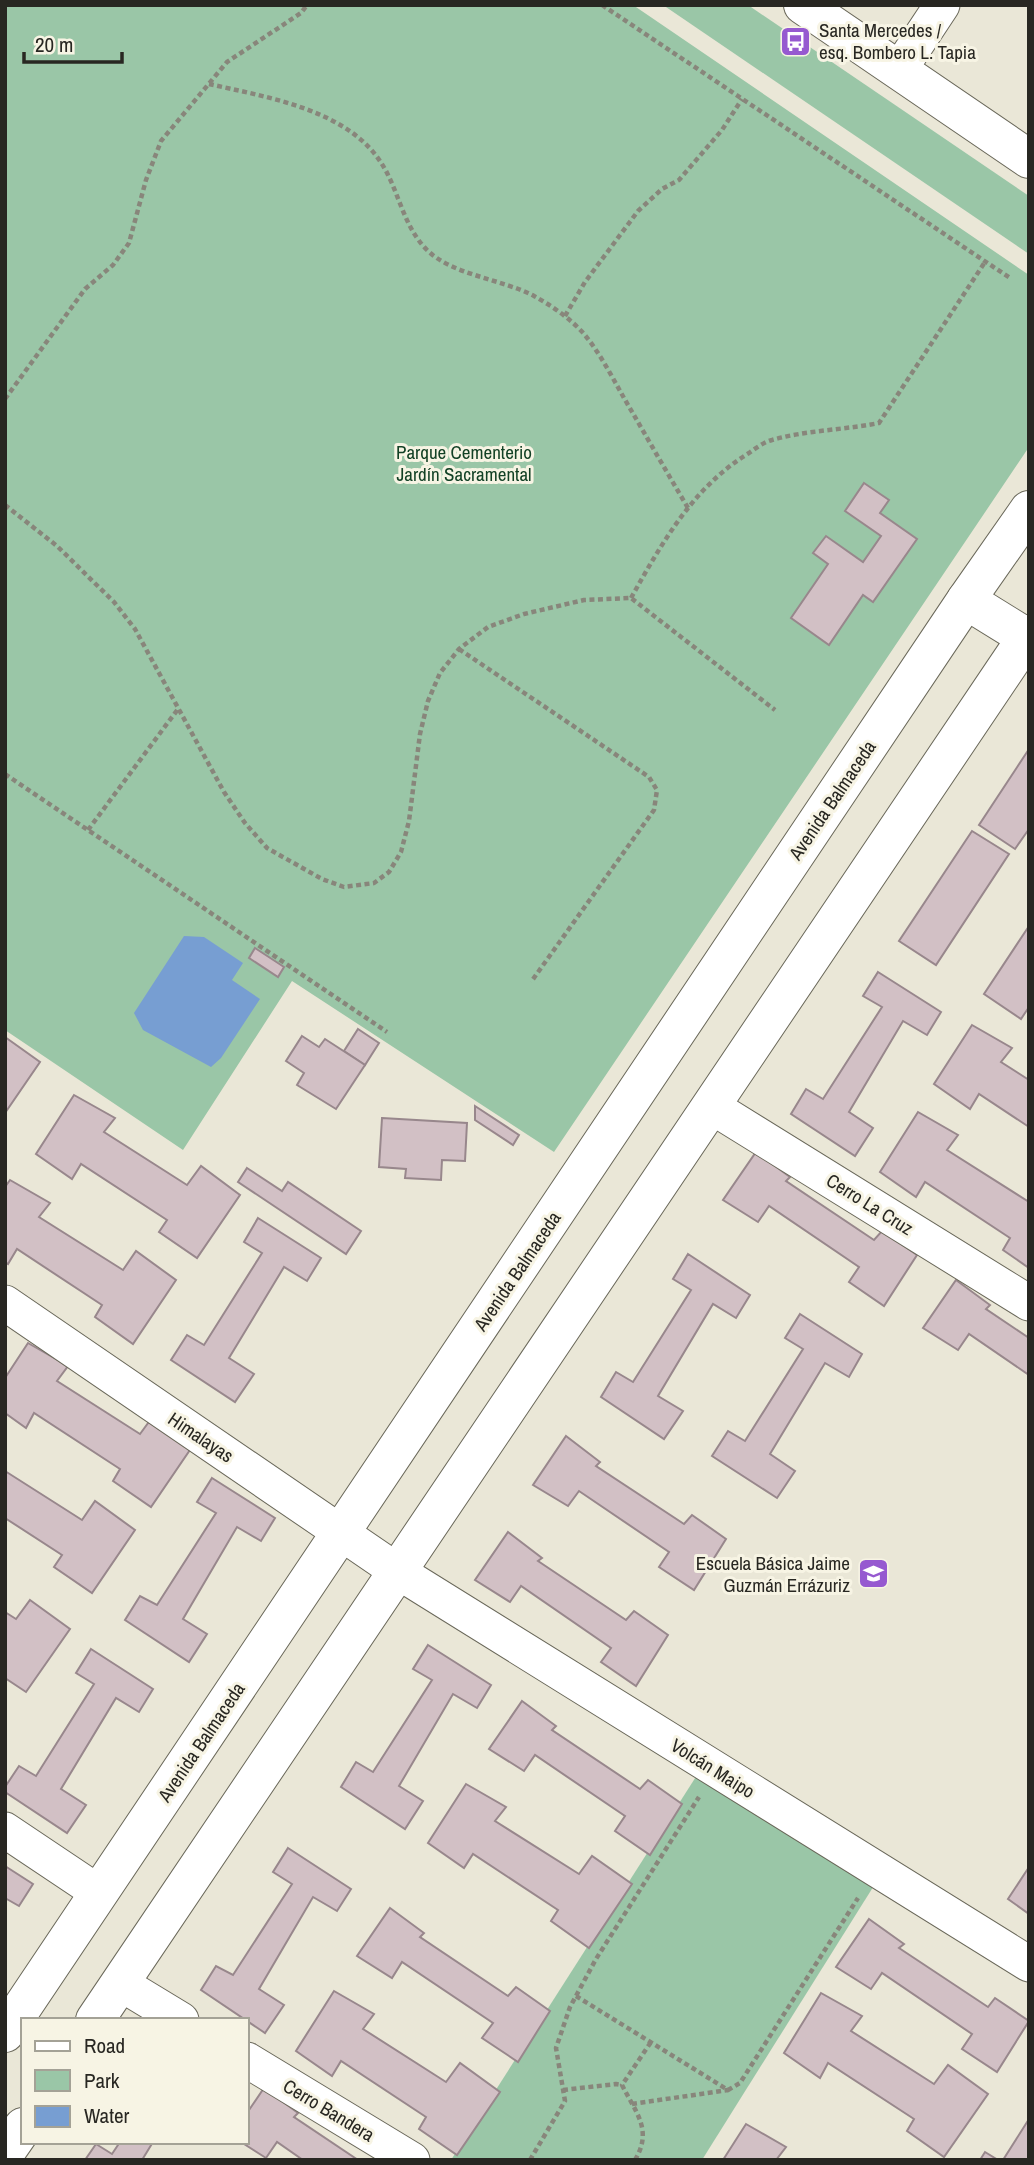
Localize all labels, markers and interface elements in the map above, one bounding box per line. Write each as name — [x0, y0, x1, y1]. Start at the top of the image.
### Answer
place label: Santa Mercedes / esq. Bombero L. Tapia — [819, 17, 976, 65]
scale bar — [24, 21, 122, 65]
bus stop icon: Santa Mercedes / esq. Bombero L. Tapia — [779, 24, 813, 58]
text: 20 m — [35, 30, 73, 59]
park label: Parque Cementerio Jardín Sacramental — [396, 439, 532, 487]
street label: Avenida Balmaceda — [782, 735, 882, 866]
street label: Cerro La Cruz — [822, 1167, 919, 1241]
street label: Avenida Balmaceda — [467, 1206, 567, 1337]
street label: Himalayas — [163, 1406, 239, 1468]
place label: Escuela Básica Jaime Guzmán Errázuriz — [696, 1550, 850, 1598]
school or university icon: Escuela Básica Jaime Guzmán Errázuriz — [856, 1557, 890, 1591]
street label: Avenida Balmaceda — [151, 1677, 251, 1808]
street label: Volcán Maipo — [666, 1732, 760, 1804]
legend — [21, 2018, 248, 2144]
text: Road — [84, 2031, 125, 2060]
text: Park — [84, 2066, 120, 2095]
street label: Cerro Bandera — [279, 2073, 380, 2148]
text: Water — [84, 2101, 130, 2130]

